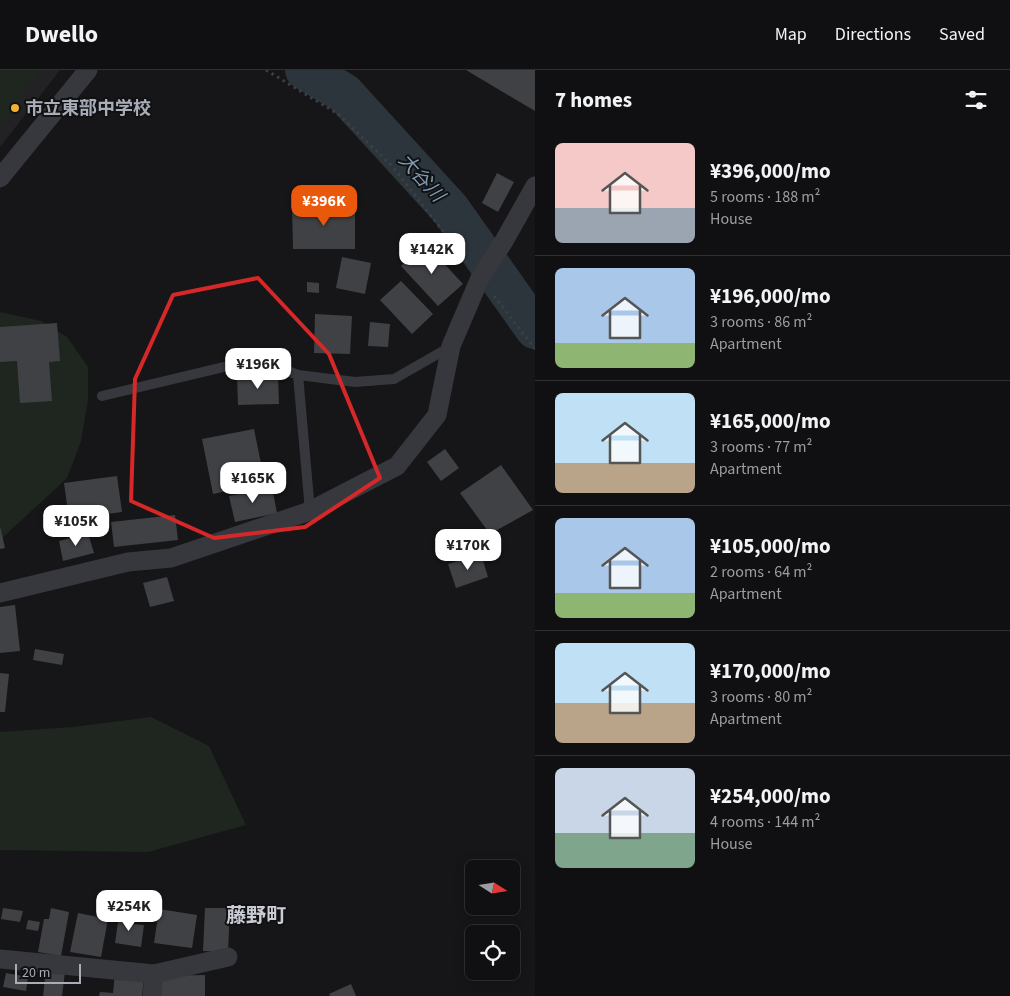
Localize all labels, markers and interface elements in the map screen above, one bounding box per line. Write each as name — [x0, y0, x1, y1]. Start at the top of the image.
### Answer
text: Dwello — [25, 17, 98, 52]
text: Map — [775, 22, 807, 47]
text: Directions — [835, 22, 911, 47]
text: Saved — [939, 22, 985, 47]
text: 7 homes — [555, 85, 632, 115]
icon: filters — [962, 86, 990, 114]
place label: 市立東部中学校 — [25, 96, 151, 121]
marker: 市立東部中学校 — [9, 102, 21, 114]
water label: 大谷川 — [392, 148, 451, 210]
text: ¥396,000/mo — [710, 156, 831, 186]
icon: home — [595, 163, 655, 223]
pin: ¥396K — [289, 184, 359, 227]
text: 5 rooms · 188 m² — [710, 186, 820, 208]
text: ¥396K — [302, 190, 346, 212]
text: House — [710, 208, 752, 230]
pin: ¥142K — [397, 232, 467, 275]
text: ¥142K — [410, 238, 454, 260]
text: ¥196,000/mo — [710, 281, 831, 311]
icon: home — [595, 288, 655, 348]
text: 3 rooms · 86 m² — [710, 311, 812, 333]
text: Apartment — [710, 333, 782, 355]
pin: ¥196K — [223, 348, 293, 390]
text: ¥196K — [236, 353, 280, 375]
text: ¥165,000/mo — [710, 406, 831, 436]
icon: home — [595, 413, 655, 473]
text: 3 rooms · 77 m² — [710, 436, 812, 458]
text: Apartment — [710, 458, 782, 480]
pin: ¥165K — [218, 462, 288, 504]
text: ¥165K — [231, 467, 275, 489]
pin: ¥105K — [41, 504, 111, 547]
text: ¥105K — [54, 510, 98, 532]
pin: ¥170K — [433, 528, 503, 571]
text: ¥105,000/mo — [710, 531, 831, 561]
text: ¥170K — [446, 534, 490, 556]
icon: home — [595, 538, 655, 598]
text: 2 rooms · 64 m² — [710, 561, 812, 583]
text: Apartment — [710, 583, 782, 605]
text: ¥170,000/mo — [710, 656, 831, 686]
icon: home — [595, 663, 655, 723]
text: 3 rooms · 80 m² — [710, 686, 812, 708]
text: Apartment — [710, 708, 782, 730]
text: ¥254,000/mo — [710, 781, 831, 811]
icon: home — [595, 788, 655, 848]
text: 4 rooms · 144 m² — [710, 811, 820, 833]
text: House — [710, 833, 752, 855]
north arrow — [465, 860, 520, 915]
map controls — [465, 860, 520, 980]
pin: ¥254K — [94, 890, 164, 932]
text: ¥254K — [107, 895, 151, 917]
district label: 藤野町 — [226, 902, 286, 930]
button: locate — [465, 925, 520, 980]
scale bar — [15, 961, 81, 984]
text: 20 m — [22, 963, 50, 983]

